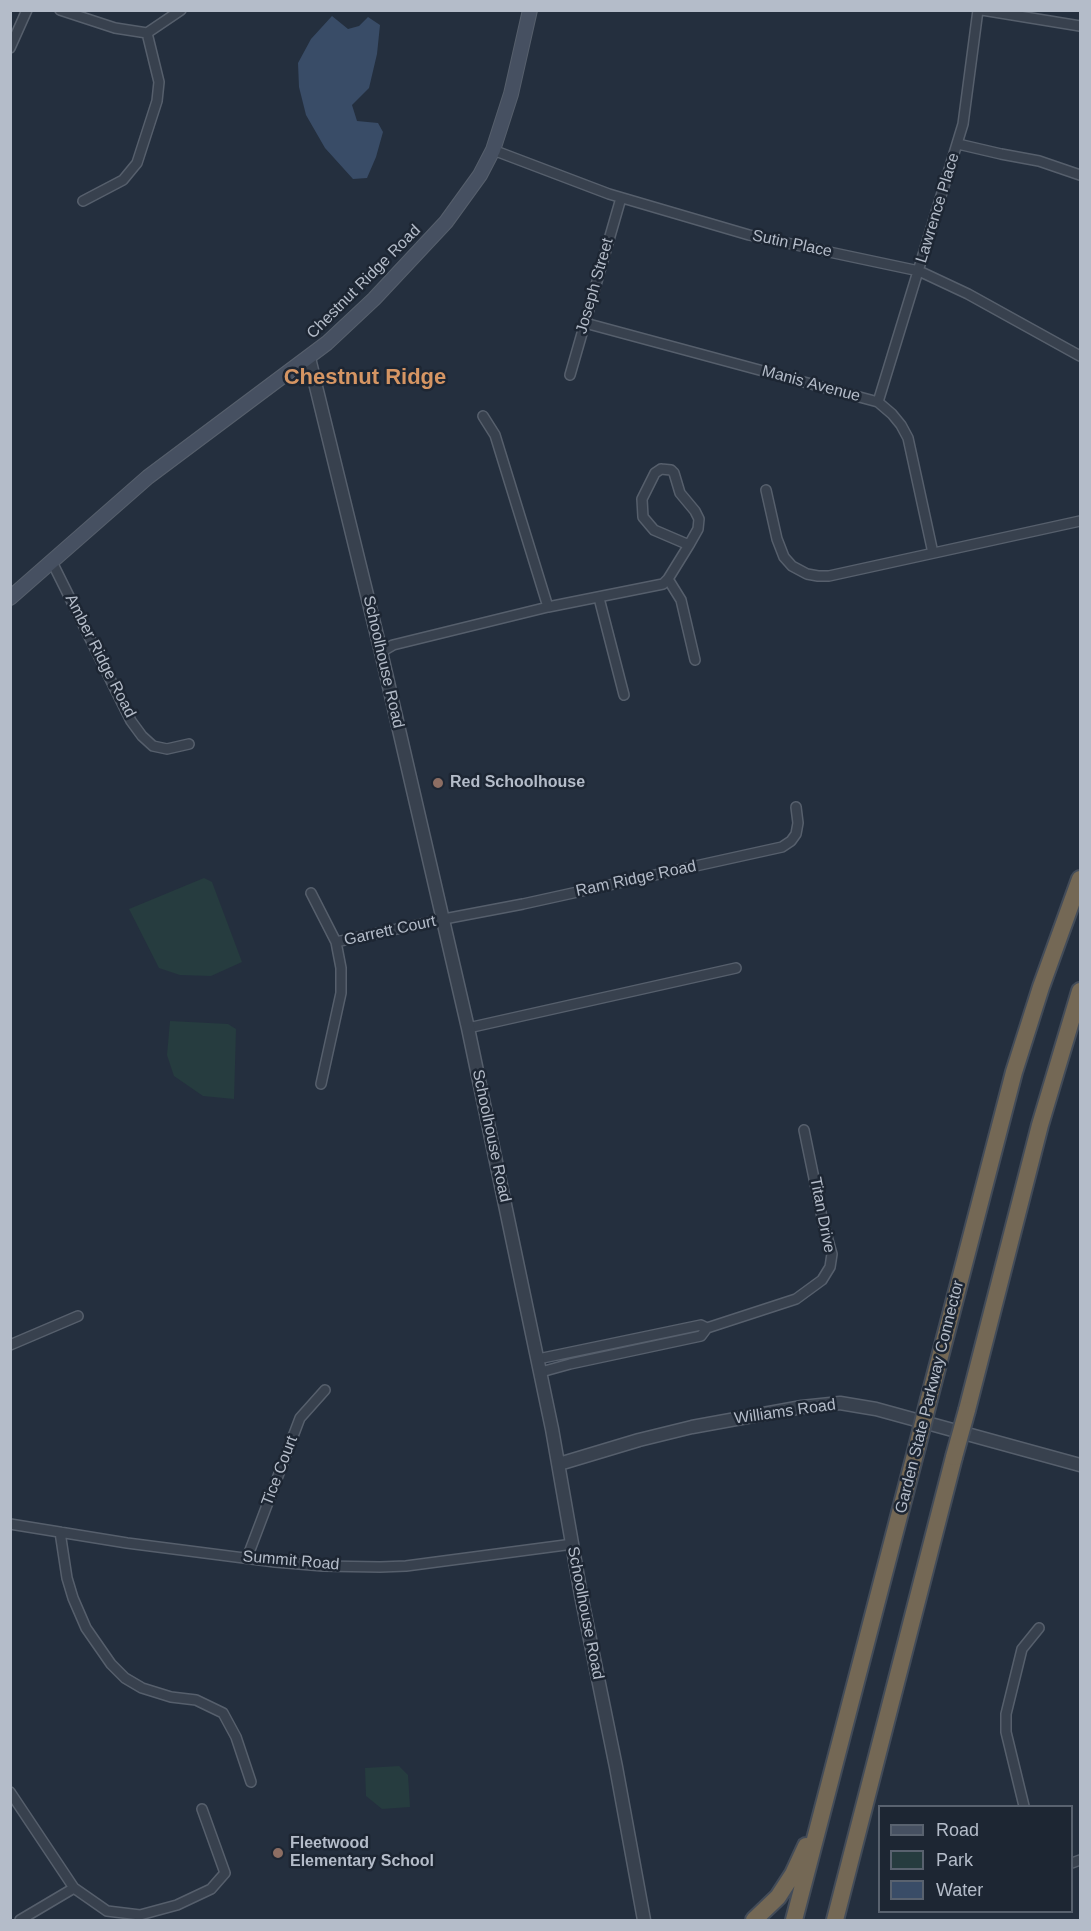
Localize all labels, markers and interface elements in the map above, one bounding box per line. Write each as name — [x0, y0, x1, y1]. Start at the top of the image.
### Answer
street label: Lawrence Place — [912, 151, 964, 265]
street label: Chestnut Ridge Road — [303, 221, 425, 343]
street label: Sutin Place — [750, 226, 834, 262]
street label: Joseph Street — [572, 236, 618, 336]
street label: Manis Avenue — [760, 362, 862, 406]
district label: Chestnut Ridge — [284, 365, 446, 391]
street label: Amber Ridge Road — [61, 591, 139, 721]
street label: Schoolhouse Road — [358, 594, 408, 730]
place label: Red Schoolhouse — [450, 773, 585, 793]
marker: Red Schoolhouse — [431, 776, 445, 790]
street label: Ram Ridge Road — [574, 857, 698, 901]
street label: Garrett Court — [342, 912, 438, 950]
street label: Schoolhouse Road — [468, 1068, 514, 1204]
street label: Titan Drive — [805, 1175, 839, 1255]
street label: Garden State Parkway Connector — [892, 1279, 968, 1515]
street label: Williams Road — [733, 1395, 837, 1429]
street label: Tice Court — [258, 1433, 302, 1509]
street label: Schoolhouse Road — [563, 1545, 607, 1681]
street label: Summit Road — [242, 1547, 340, 1575]
legend — [878, 1805, 1073, 1913]
text: Road — [936, 1820, 979, 1840]
place label: Fleetwood Elementary School — [290, 1834, 434, 1872]
marker: Fleetwood Elementary School — [271, 1846, 285, 1860]
text: Park — [936, 1850, 973, 1870]
text: Water — [936, 1880, 983, 1900]

